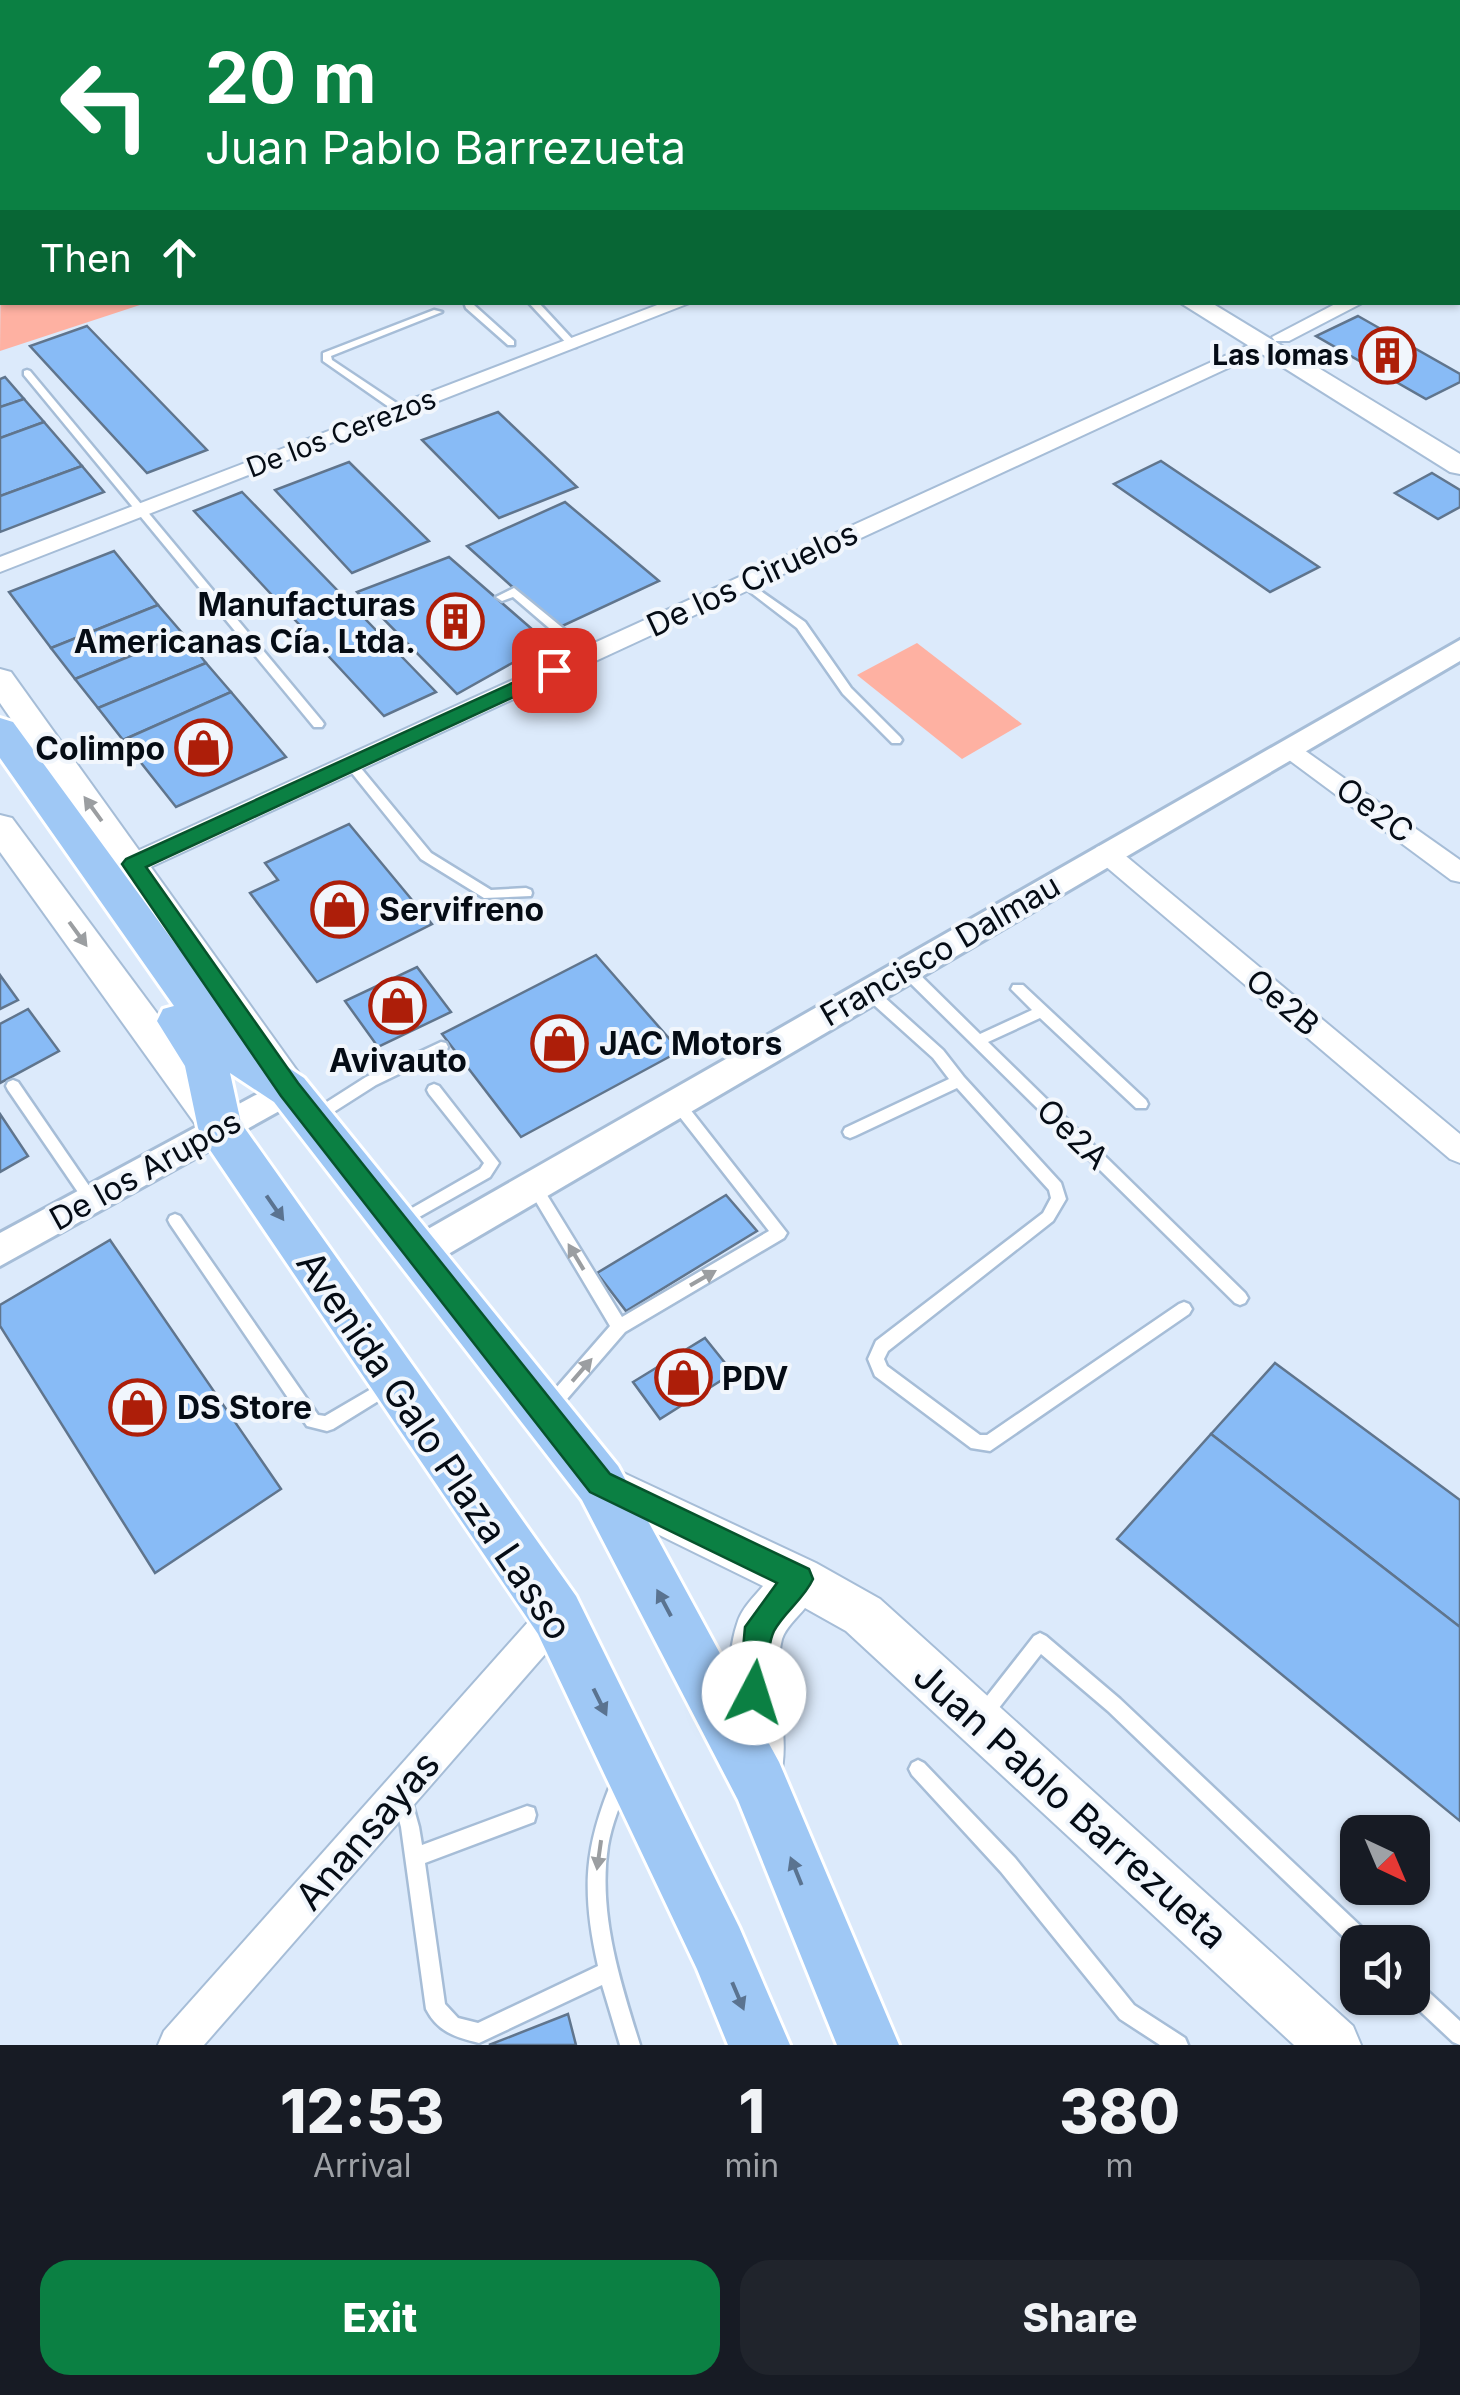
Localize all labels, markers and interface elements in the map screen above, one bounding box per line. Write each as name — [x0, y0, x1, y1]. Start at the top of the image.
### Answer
text: 20 m — [205, 35, 377, 120]
icon: left — [40, 40, 170, 170]
text: Juan Pablo Barrezueta — [205, 120, 686, 175]
icon: ahead — [152, 230, 207, 285]
text: Then — [40, 235, 132, 281]
building icon: Las lomas — [1358, 325, 1418, 385]
place label: Las lomas — [1212, 338, 1349, 372]
street label: De los Cerezos — [242, 381, 440, 485]
street label: De los Ciruelos — [640, 513, 864, 645]
place label: Manufacturas Americanas Cía. Ltda. — [74, 585, 416, 661]
building icon: Manufacturas Americanas Cía. Ltda. — [425, 592, 485, 652]
pin — [512, 628, 597, 713]
icon: arrive — [527, 643, 582, 698]
shop icon: Colimpo — [174, 718, 234, 778]
place label: Colimpo — [35, 729, 165, 768]
street label: Oe2C — [1329, 769, 1421, 851]
one-way arrow — [84, 796, 103, 822]
street label: Francisco Dalmau — [813, 866, 1067, 1034]
shop icon: Servifreno — [310, 879, 370, 939]
place label: Servifreno — [379, 890, 544, 929]
one-way arrow — [68, 921, 88, 947]
street label: Oe2B — [1238, 960, 1328, 1044]
shop icon: Avivauto — [368, 976, 428, 1036]
shop icon: JAC Motors — [530, 1013, 590, 1073]
place label: JAC Motors — [599, 1024, 782, 1063]
place label: Avivauto — [329, 1041, 467, 1080]
street label: Oe2A — [1029, 1091, 1117, 1177]
street label: De los Arupos — [43, 1101, 247, 1239]
one-way arrow — [265, 1195, 284, 1222]
street label: Avenida Galo Plaza Lasso — [288, 1242, 582, 1648]
one-way arrow — [568, 1243, 585, 1271]
one-way arrow — [689, 1270, 717, 1287]
shop icon: PDV — [653, 1348, 713, 1408]
one-way arrow — [571, 1358, 593, 1383]
place label: PDV — [722, 1359, 789, 1398]
shop icon: DS Store — [108, 1377, 168, 1437]
place label: DS Store — [177, 1388, 312, 1427]
one-way arrow — [656, 1588, 673, 1617]
position arrow — [702, 1641, 806, 1745]
street label: Juan Pablo Barrezueta — [905, 1652, 1237, 1958]
one-way arrow — [591, 1688, 608, 1717]
street label: Anansayas — [285, 1741, 449, 1919]
north arrow — [1340, 1815, 1430, 1905]
map controls — [1340, 1815, 1430, 2015]
one-way arrow — [590, 1840, 606, 1872]
one-way arrow — [788, 1856, 804, 1886]
button: sound — [1340, 1925, 1430, 2015]
one-way arrow — [730, 1981, 746, 2011]
text: 12:53 — [280, 2075, 444, 2147]
text: 1 — [739, 2075, 765, 2147]
text: 380 — [1059, 2075, 1180, 2147]
text: Arrival — [313, 2146, 411, 2185]
text: min — [724, 2146, 779, 2185]
text: m — [1106, 2146, 1134, 2185]
button: Exit — [40, 2260, 720, 2375]
button: Share — [740, 2260, 1420, 2375]

